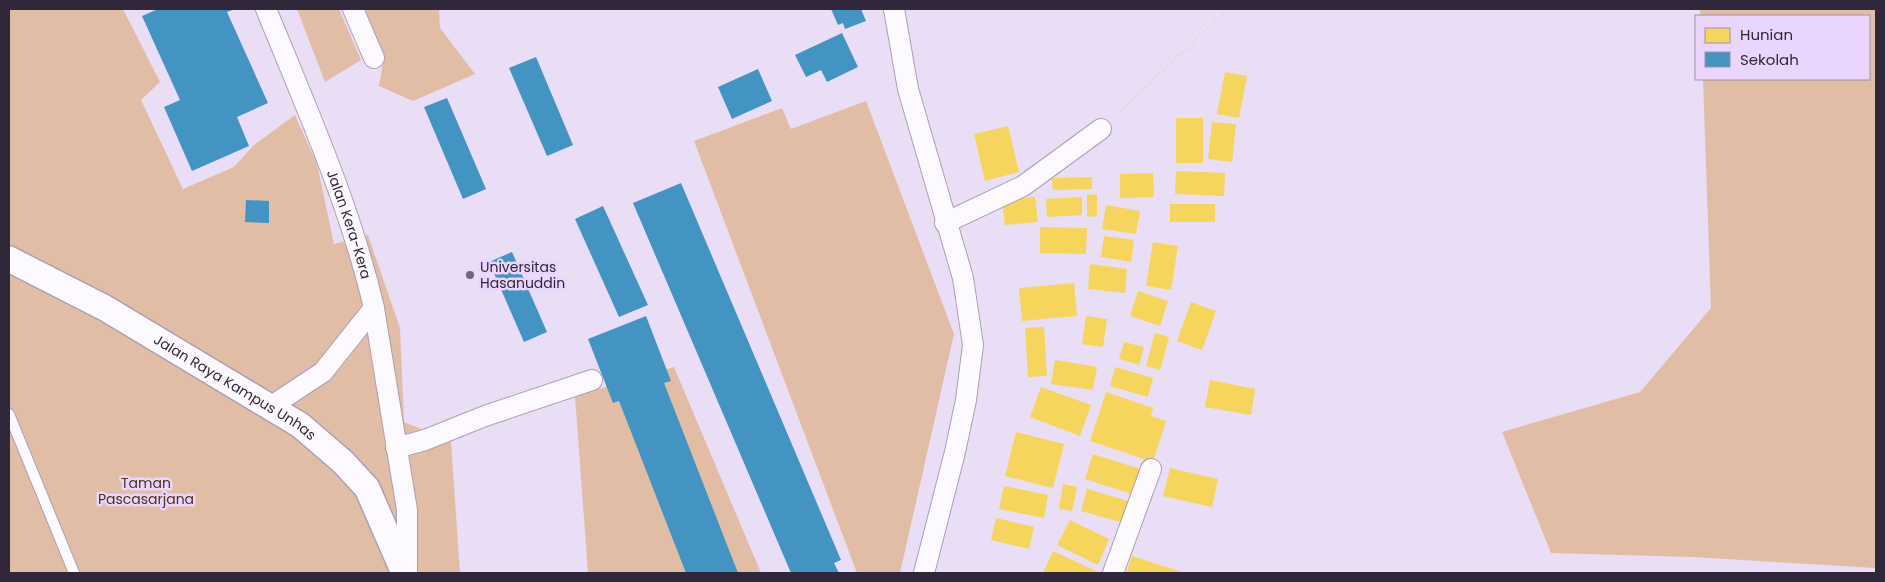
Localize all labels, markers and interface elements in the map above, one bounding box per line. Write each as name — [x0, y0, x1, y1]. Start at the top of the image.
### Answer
legend — [1695, 15, 1870, 80]
text: Hunian — [1740, 24, 1793, 45]
text: Sekolah — [1740, 49, 1799, 70]
street label: Jalan Kera-Kera — [322, 167, 376, 281]
place label: Universitas Hasanuddin — [480, 257, 565, 293]
marker: Universitas Hasanuddin — [464, 269, 476, 281]
street label: Jalan Raya Kampus Unhas — [150, 329, 321, 445]
park label: Taman Pascasarjana — [98, 473, 194, 509]

